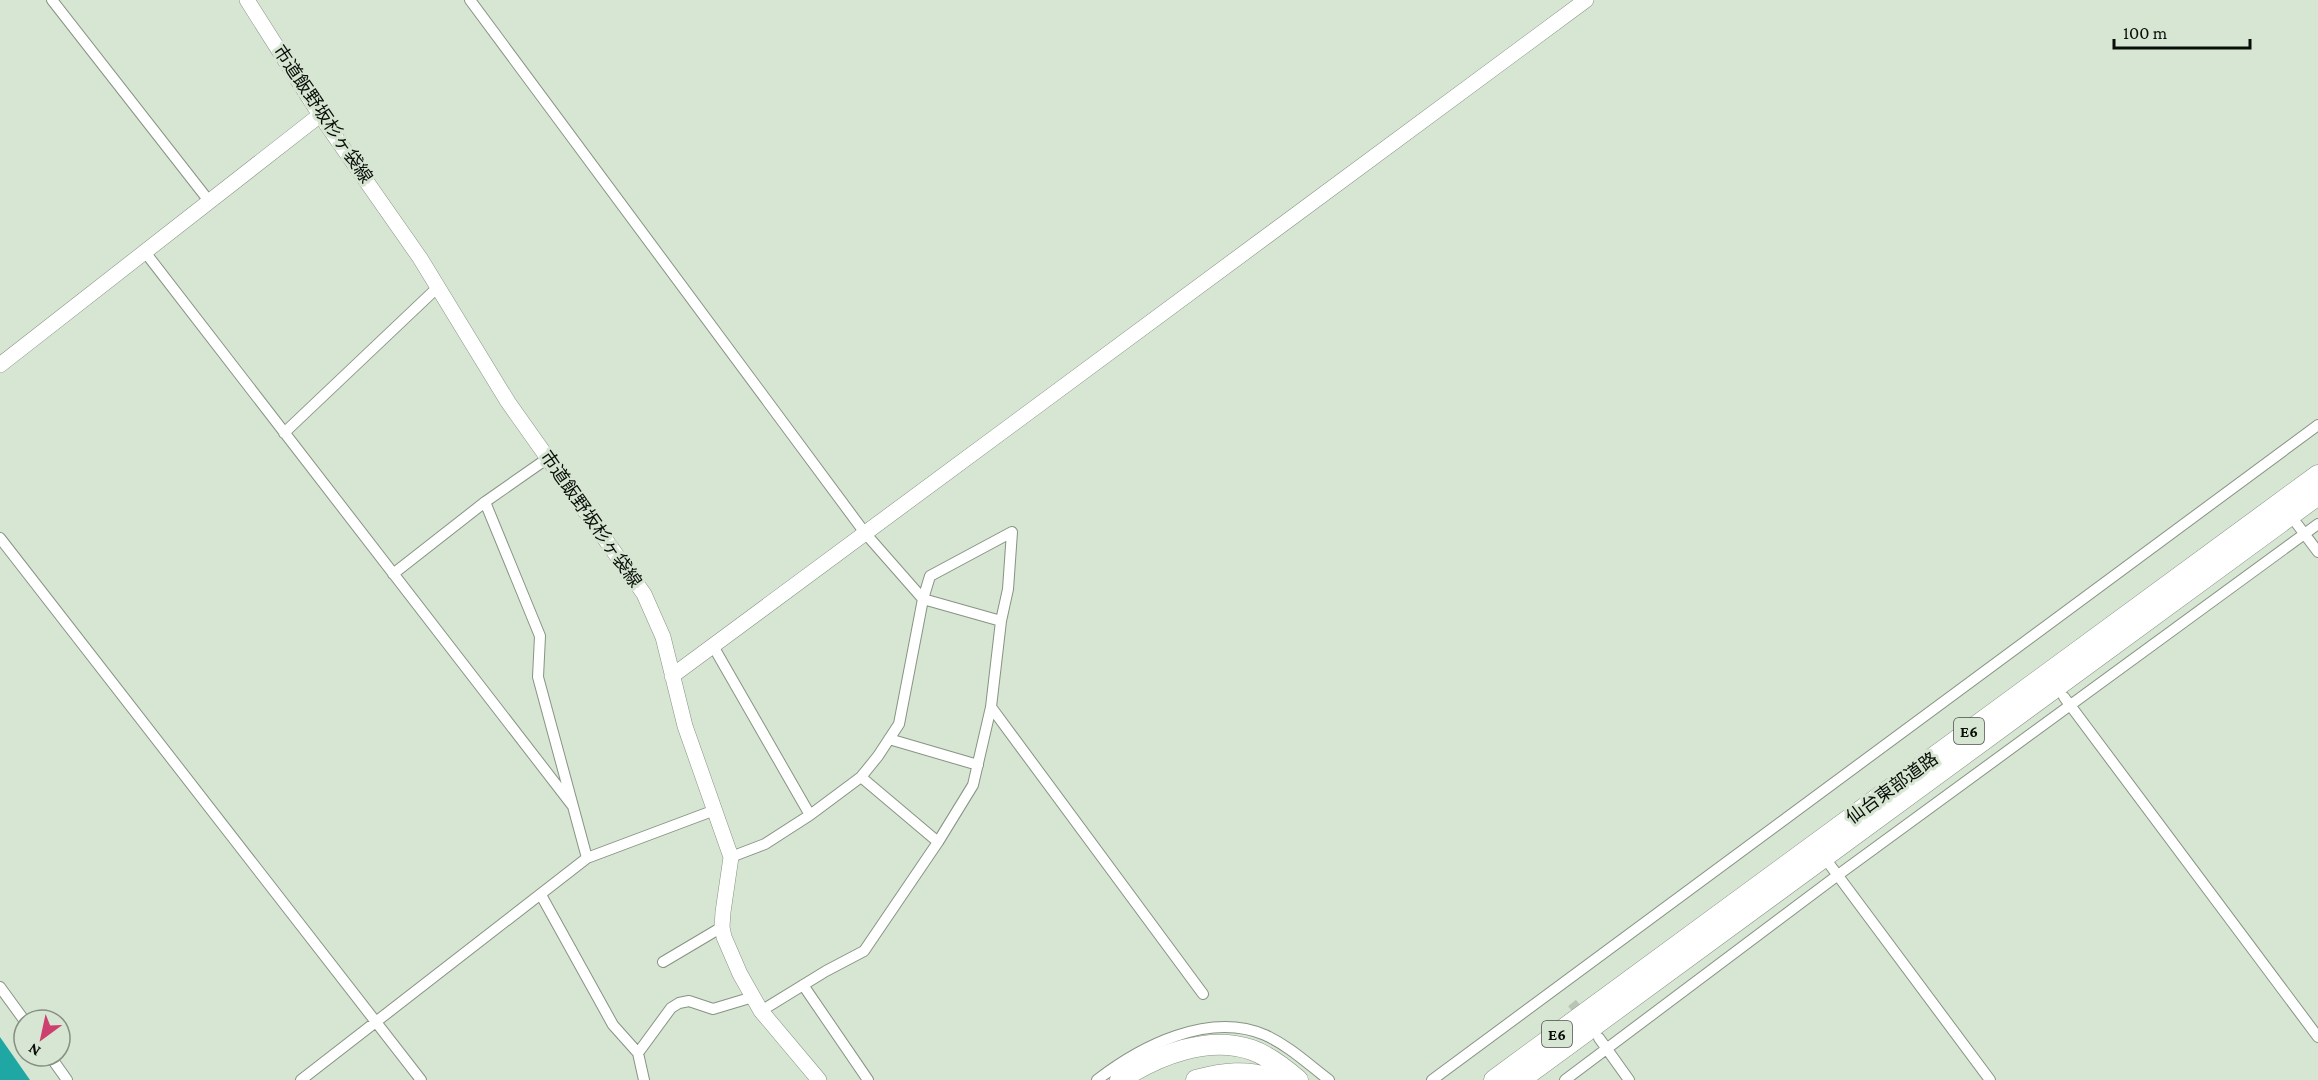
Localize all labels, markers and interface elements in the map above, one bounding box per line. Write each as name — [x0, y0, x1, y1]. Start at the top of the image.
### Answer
scale bar — [2114, 12, 2250, 50]
text: 100 m — [2123, 23, 2168, 43]
street label: 市道飯野坂杉ヶ袋線 — [269, 41, 377, 187]
street label: 市道飯野坂杉ヶ袋線 — [536, 447, 646, 591]
road number: E6 — [1954, 718, 1984, 744]
street label: 仙台東部道路 — [1842, 748, 1942, 828]
north arrow — [12, 1008, 72, 1068]
road number: E6 — [1542, 1021, 1572, 1047]
text: N — [25, 1040, 43, 1060]

